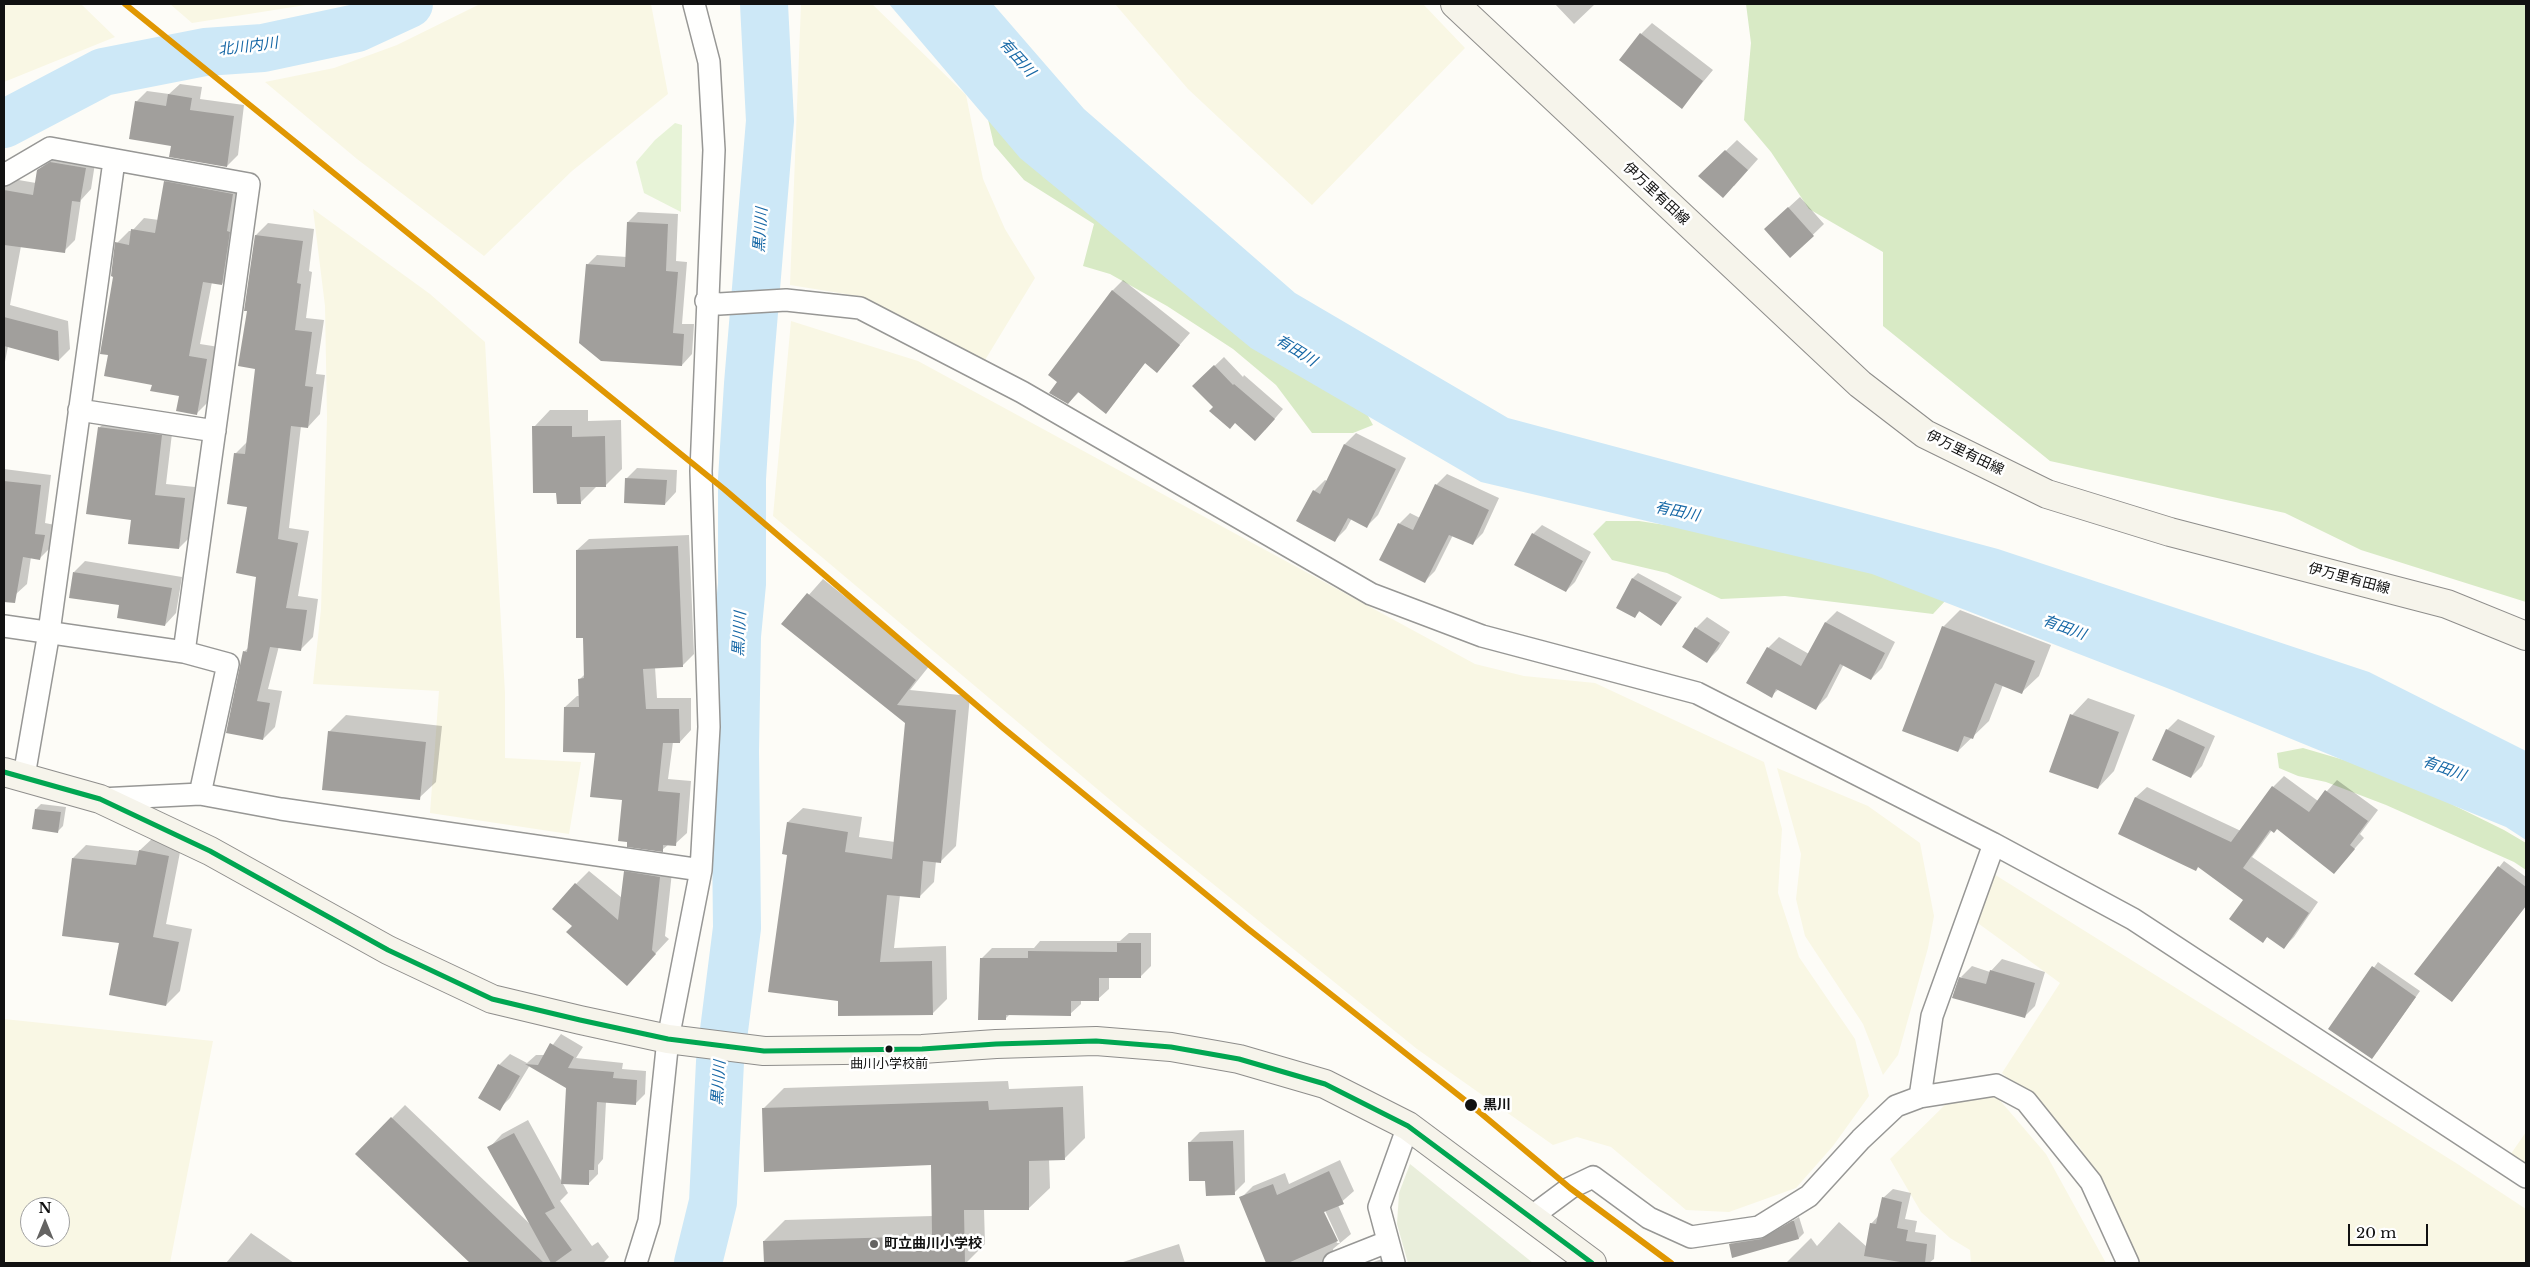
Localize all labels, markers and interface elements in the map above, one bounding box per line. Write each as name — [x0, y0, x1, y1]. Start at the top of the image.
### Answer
water label: 北川内川 — [217, 34, 279, 60]
water label: 有田川 — [995, 35, 1039, 81]
street label: 伊万里有田線 — [1620, 159, 1692, 229]
water label: 黒川川 — [750, 207, 772, 253]
water label: 有田川 — [1272, 331, 1320, 371]
street label: 伊万里有田線 — [1924, 427, 2006, 479]
water label: 有田川 — [1653, 499, 1701, 525]
street label: 伊万里有田線 — [2306, 560, 2392, 598]
water label: 黒川川 — [730, 611, 750, 657]
water label: 有田川 — [2040, 612, 2088, 644]
water label: 有田川 — [2420, 753, 2468, 785]
marker: 曲川小学校前 — [884, 1044, 894, 1054]
place label: 曲川小学校前 — [850, 1056, 928, 1072]
water label: 黒川川 — [708, 1060, 730, 1106]
marker: 黒川 — [1463, 1097, 1479, 1113]
place label: 黒川 — [1483, 1097, 1511, 1113]
north arrow — [20, 1197, 70, 1247]
text: N — [38, 1199, 52, 1217]
scale bar — [2350, 1214, 2430, 1246]
text: 20 m — [2356, 1223, 2396, 1242]
place label: 町立曲川小学校 — [884, 1236, 982, 1252]
marker: 町立曲川小学校 — [868, 1238, 880, 1250]

